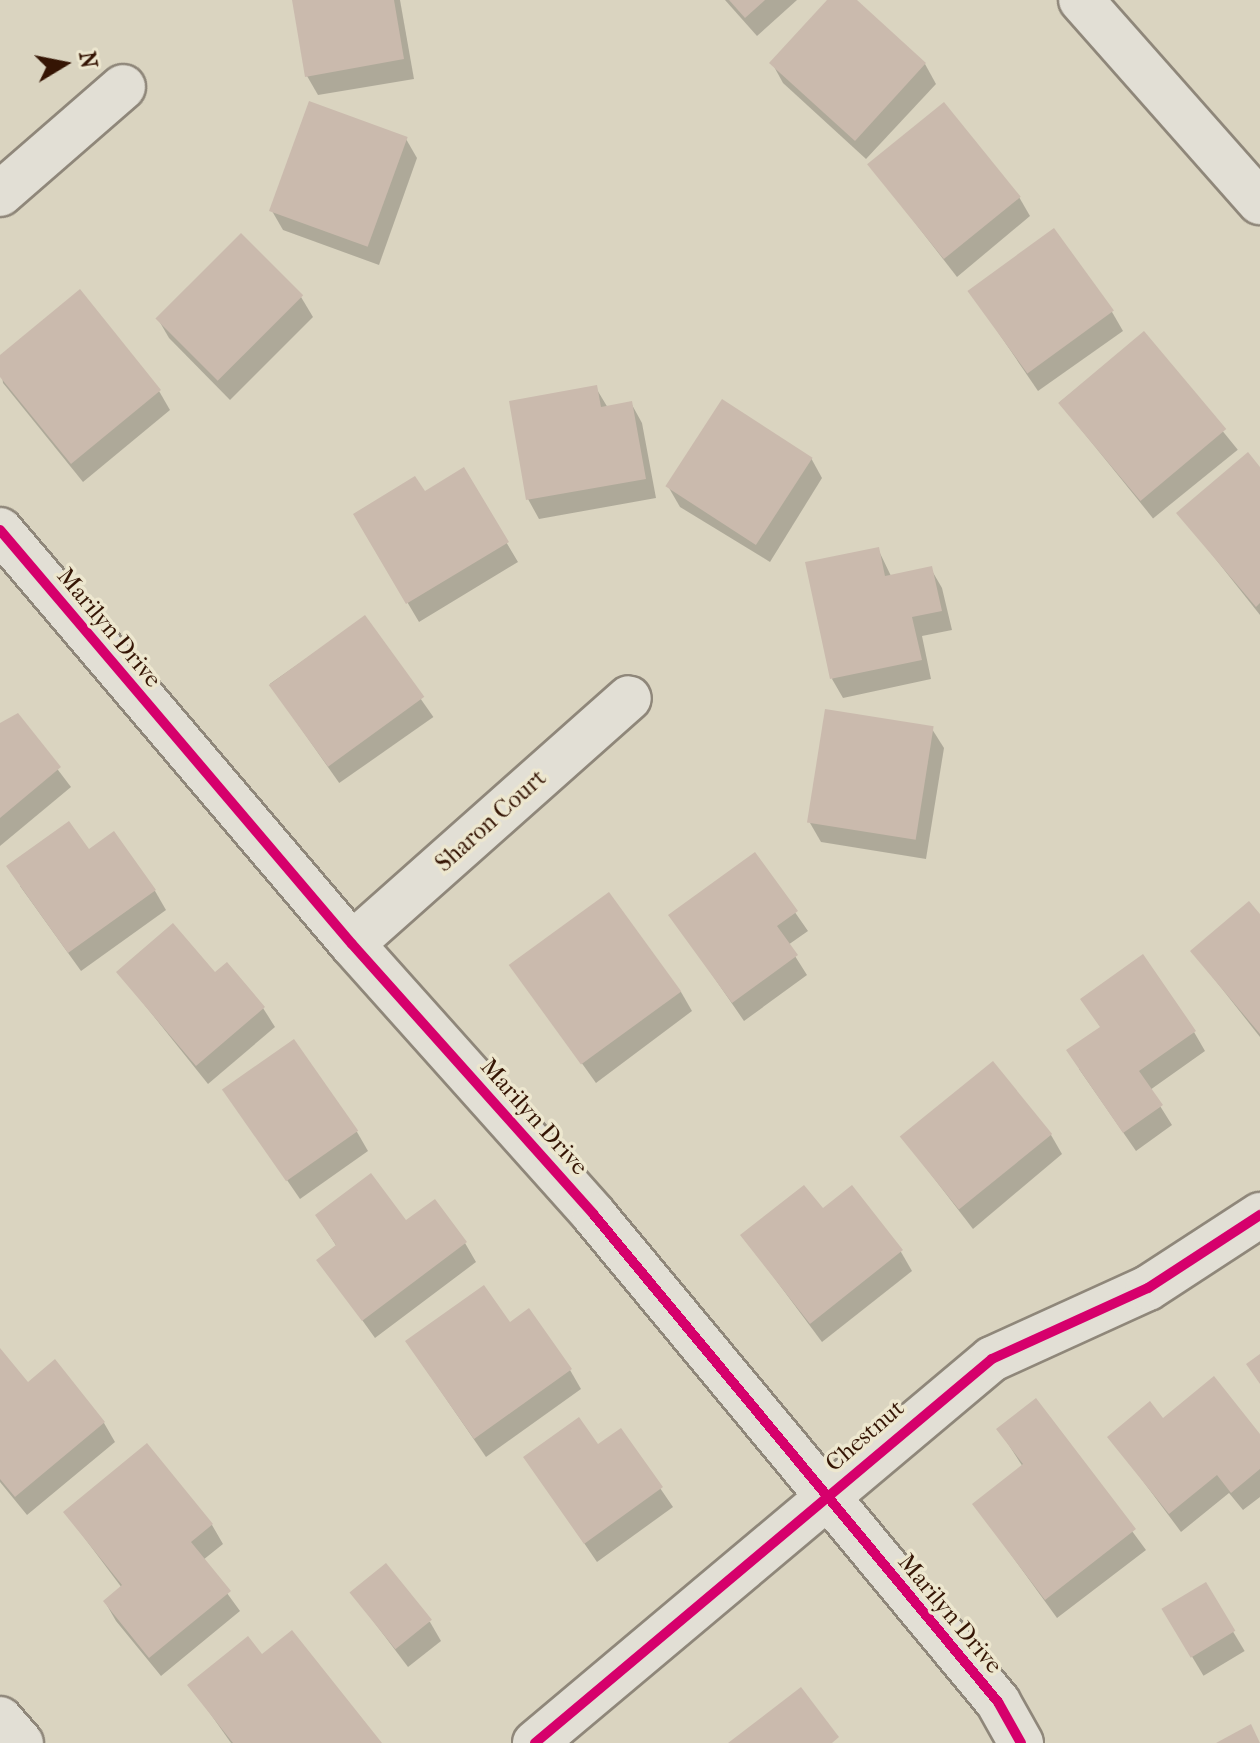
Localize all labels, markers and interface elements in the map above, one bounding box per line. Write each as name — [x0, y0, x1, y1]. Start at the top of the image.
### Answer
north arrow — [24, 24, 104, 104]
text: N — [73, 49, 102, 70]
street label: Marilyn Drive — [51, 562, 167, 694]
street label: Sharon Court — [430, 764, 552, 878]
street label: Marilyn Drive — [474, 1053, 594, 1181]
street label: Chestnut — [820, 1394, 910, 1478]
street label: Marilyn Drive — [892, 1548, 1008, 1680]

